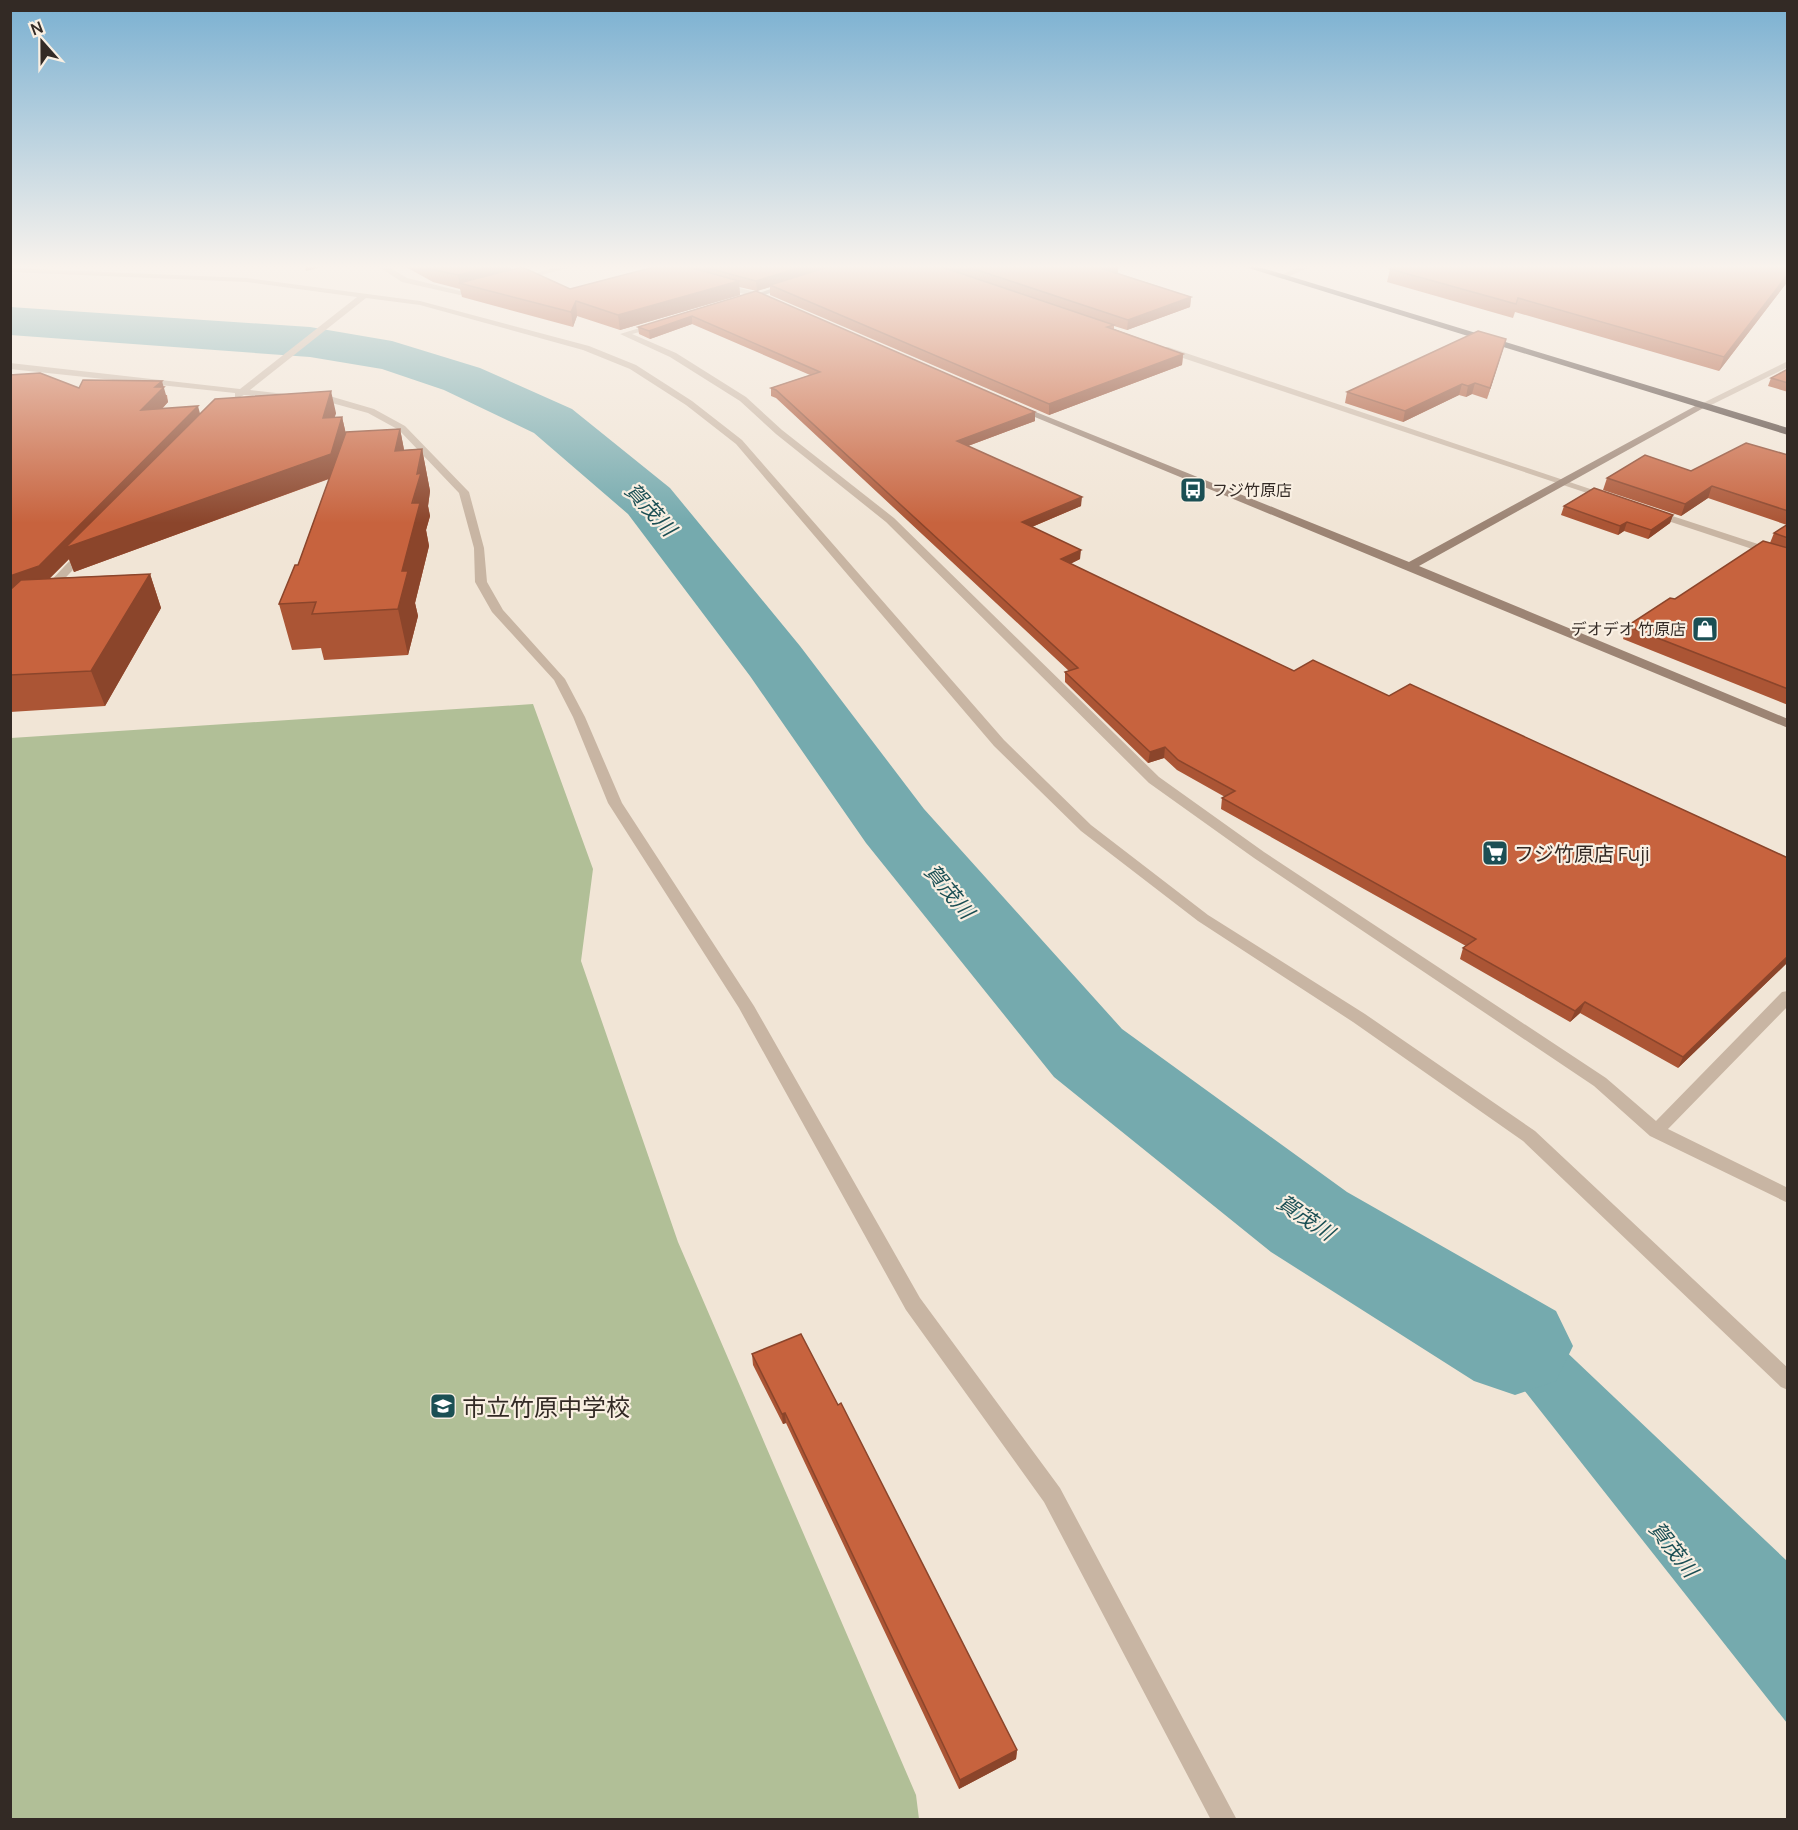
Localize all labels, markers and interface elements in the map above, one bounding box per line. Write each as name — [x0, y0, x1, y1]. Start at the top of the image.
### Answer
north arrow — [12, 12, 72, 72]
text: N — [27, 16, 46, 40]
bus stop icon: フジ竹原店 — [1178, 475, 1208, 505]
water label: 賀茂川 — [619, 476, 684, 543]
place label: フジ竹原店 — [1212, 479, 1292, 501]
shop icon: デオデオ 竹原店 — [1690, 614, 1720, 644]
place label: デオデオ 竹原店 — [1571, 618, 1686, 640]
supermarket icon: フジ竹原店 Fuji — [1480, 838, 1510, 868]
place label: フジ竹原店 Fuji — [1514, 840, 1650, 867]
water label: 賀茂川 — [919, 858, 982, 926]
water label: 賀茂川 — [1272, 1188, 1342, 1247]
place label: 市立竹原中学校 — [462, 1390, 630, 1423]
school or university icon: 市立竹原中学校 — [428, 1391, 458, 1421]
water label: 賀茂川 — [1644, 1516, 1706, 1584]

